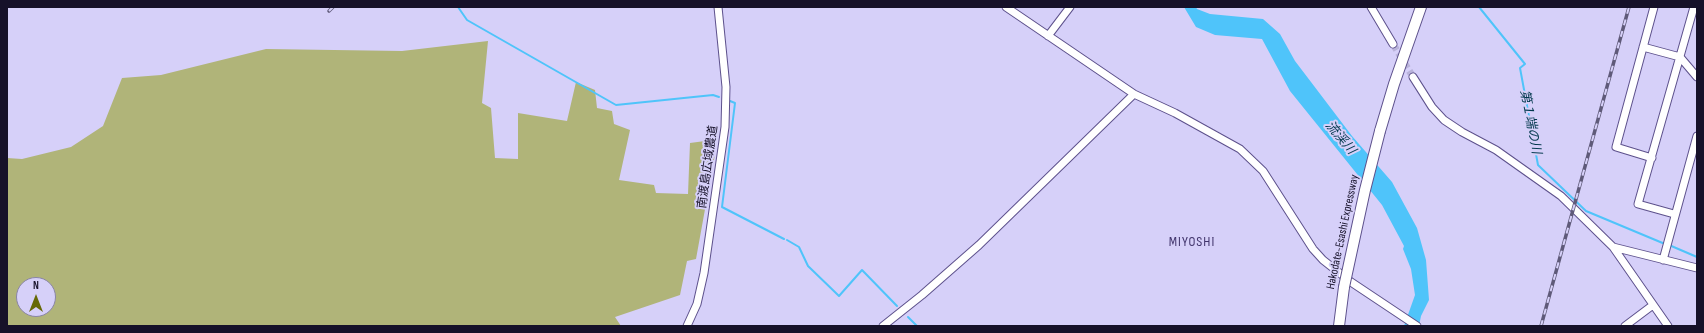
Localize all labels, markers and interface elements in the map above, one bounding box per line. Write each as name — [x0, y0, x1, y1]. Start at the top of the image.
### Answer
water label: 第１端の川 — [1516, 89, 1544, 155]
water label: 流渓川 — [1321, 118, 1359, 158]
street label: 南渡島広域農道 — [695, 124, 721, 210]
street label: Hakodate-Esashi Expressway — [1324, 173, 1362, 291]
district label: MIYOSHI — [1169, 234, 1215, 250]
north arrow — [16, 277, 56, 317]
text: N — [33, 279, 39, 292]

